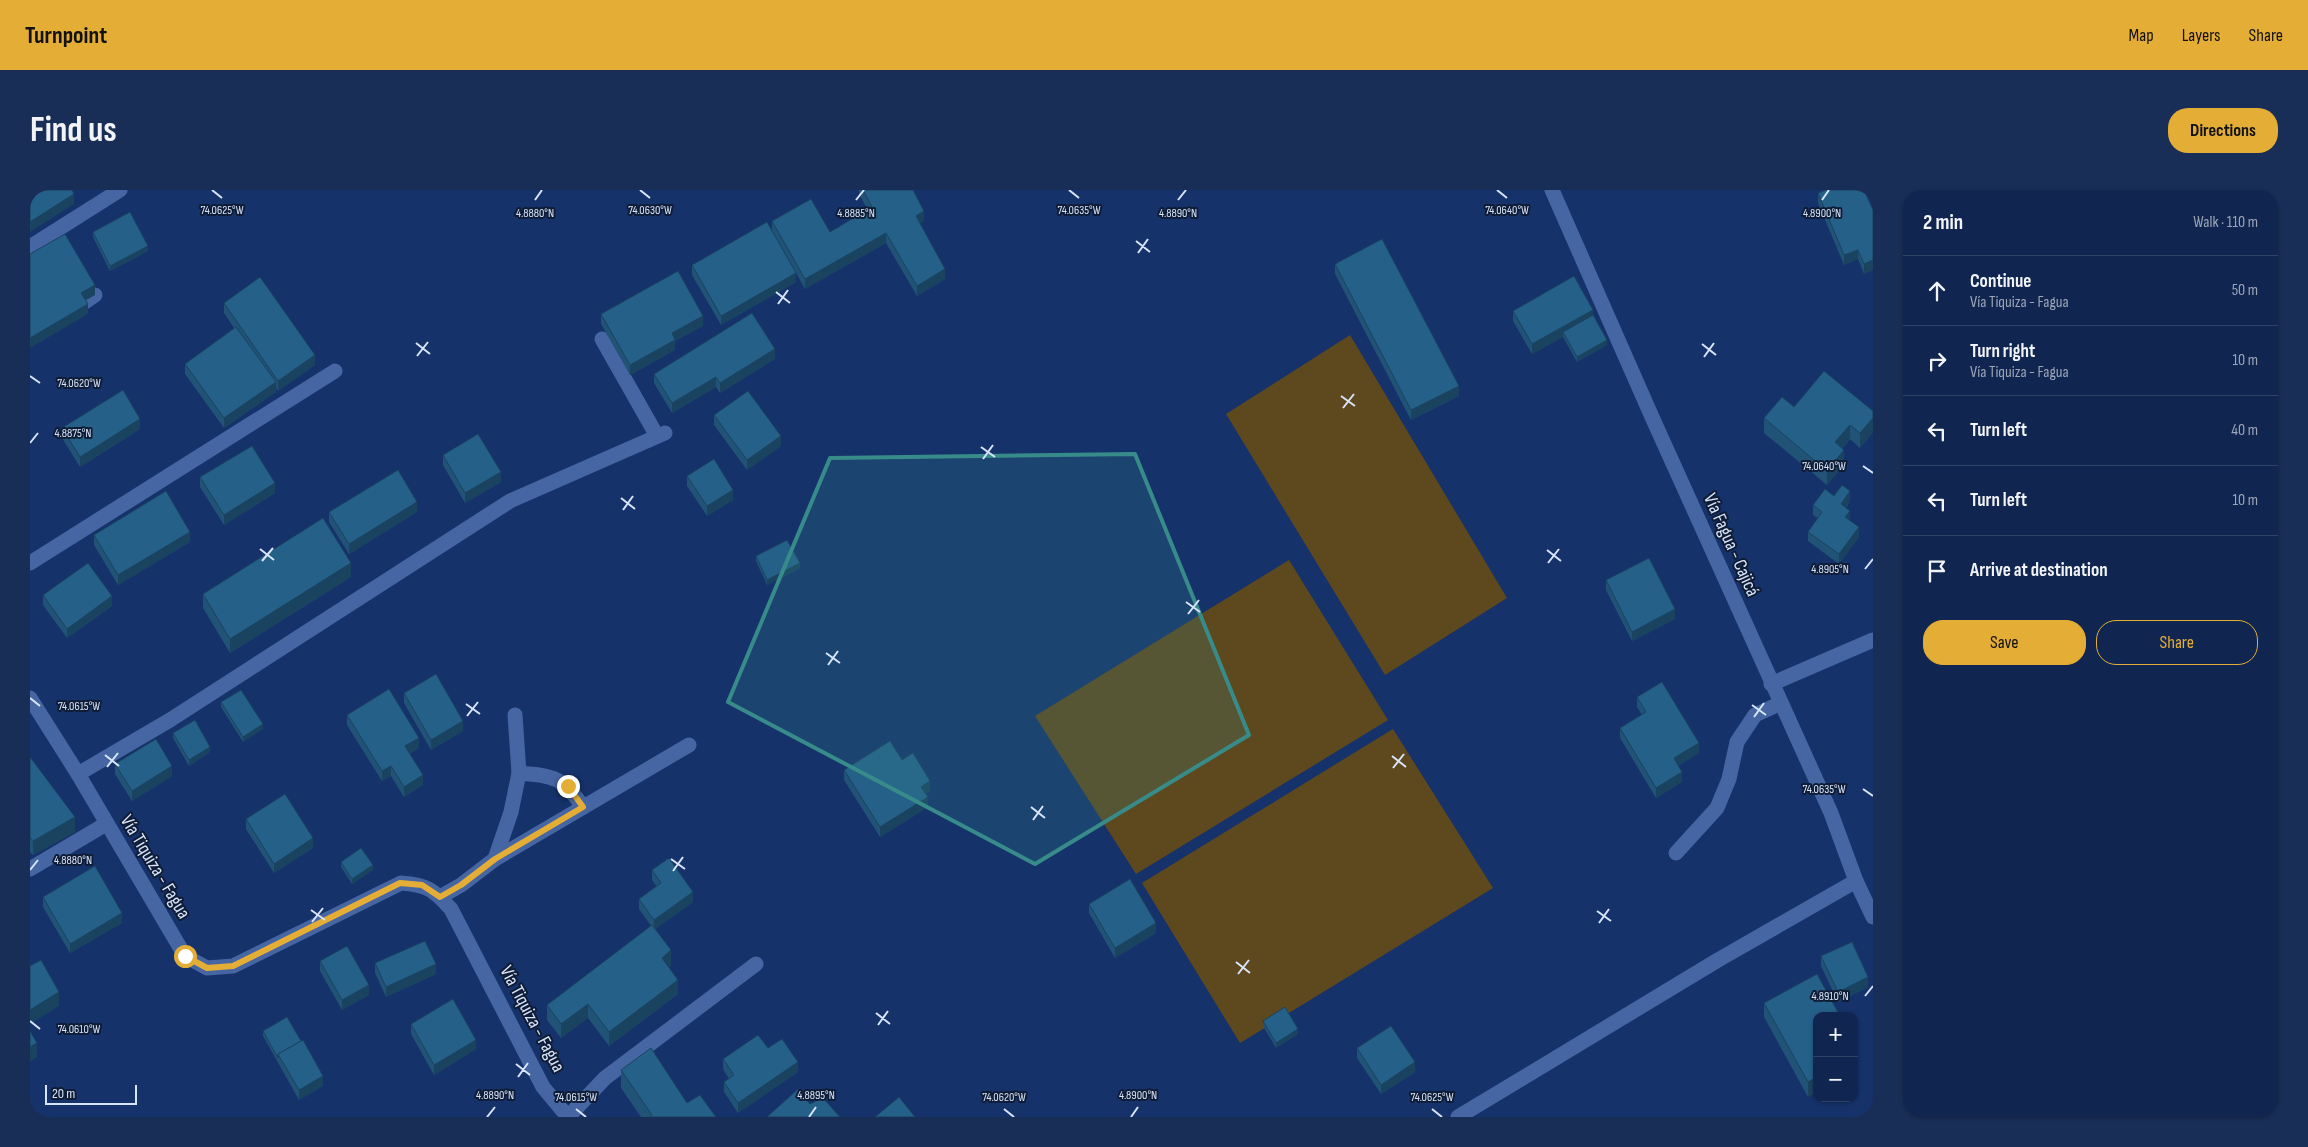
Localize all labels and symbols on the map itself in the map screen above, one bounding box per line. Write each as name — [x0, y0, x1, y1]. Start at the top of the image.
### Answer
text: 74.0625°W — [201, 203, 244, 218]
text: 74.0630°W — [628, 203, 672, 218]
text: 74.0635°W — [1058, 203, 1101, 218]
text: 74.0640°W — [1485, 203, 1529, 218]
text: 4.8880°N — [516, 206, 554, 221]
text: 4.8885°N — [837, 206, 875, 221]
text: 4.8890°N — [1159, 206, 1197, 221]
text: 4.8900°N — [1803, 206, 1841, 221]
text: 74.0620°W — [57, 376, 101, 391]
text: 4.8875°N — [54, 426, 92, 441]
text: 74.0640°W — [1802, 459, 1846, 474]
street label: Vía Fagua - Cajicá — [1698, 490, 1764, 600]
text: 4.8905°N — [1811, 562, 1849, 577]
text: 74.0615°W — [58, 699, 100, 714]
route end — [557, 775, 580, 798]
text: 74.0635°W — [1803, 782, 1846, 797]
street label: Vía Tiquiza - Fagua — [115, 811, 195, 923]
text: 4.8880°N — [54, 853, 92, 868]
route start — [174, 945, 197, 968]
street label: Vía Tiquiza - Fagua — [494, 962, 570, 1076]
text: 4.8910°N — [1811, 989, 1849, 1004]
text: 74.0610°W — [58, 1022, 101, 1037]
scale bar — [45, 1082, 138, 1105]
text: 4.8890°N — [476, 1088, 514, 1103]
text: 4.8895°N — [797, 1088, 835, 1103]
text: 4.8900°N — [1119, 1088, 1157, 1103]
text: 74.0615°W — [555, 1090, 597, 1105]
text: 74.0620°W — [982, 1090, 1026, 1105]
text: 74.0625°W — [1411, 1090, 1454, 1105]

